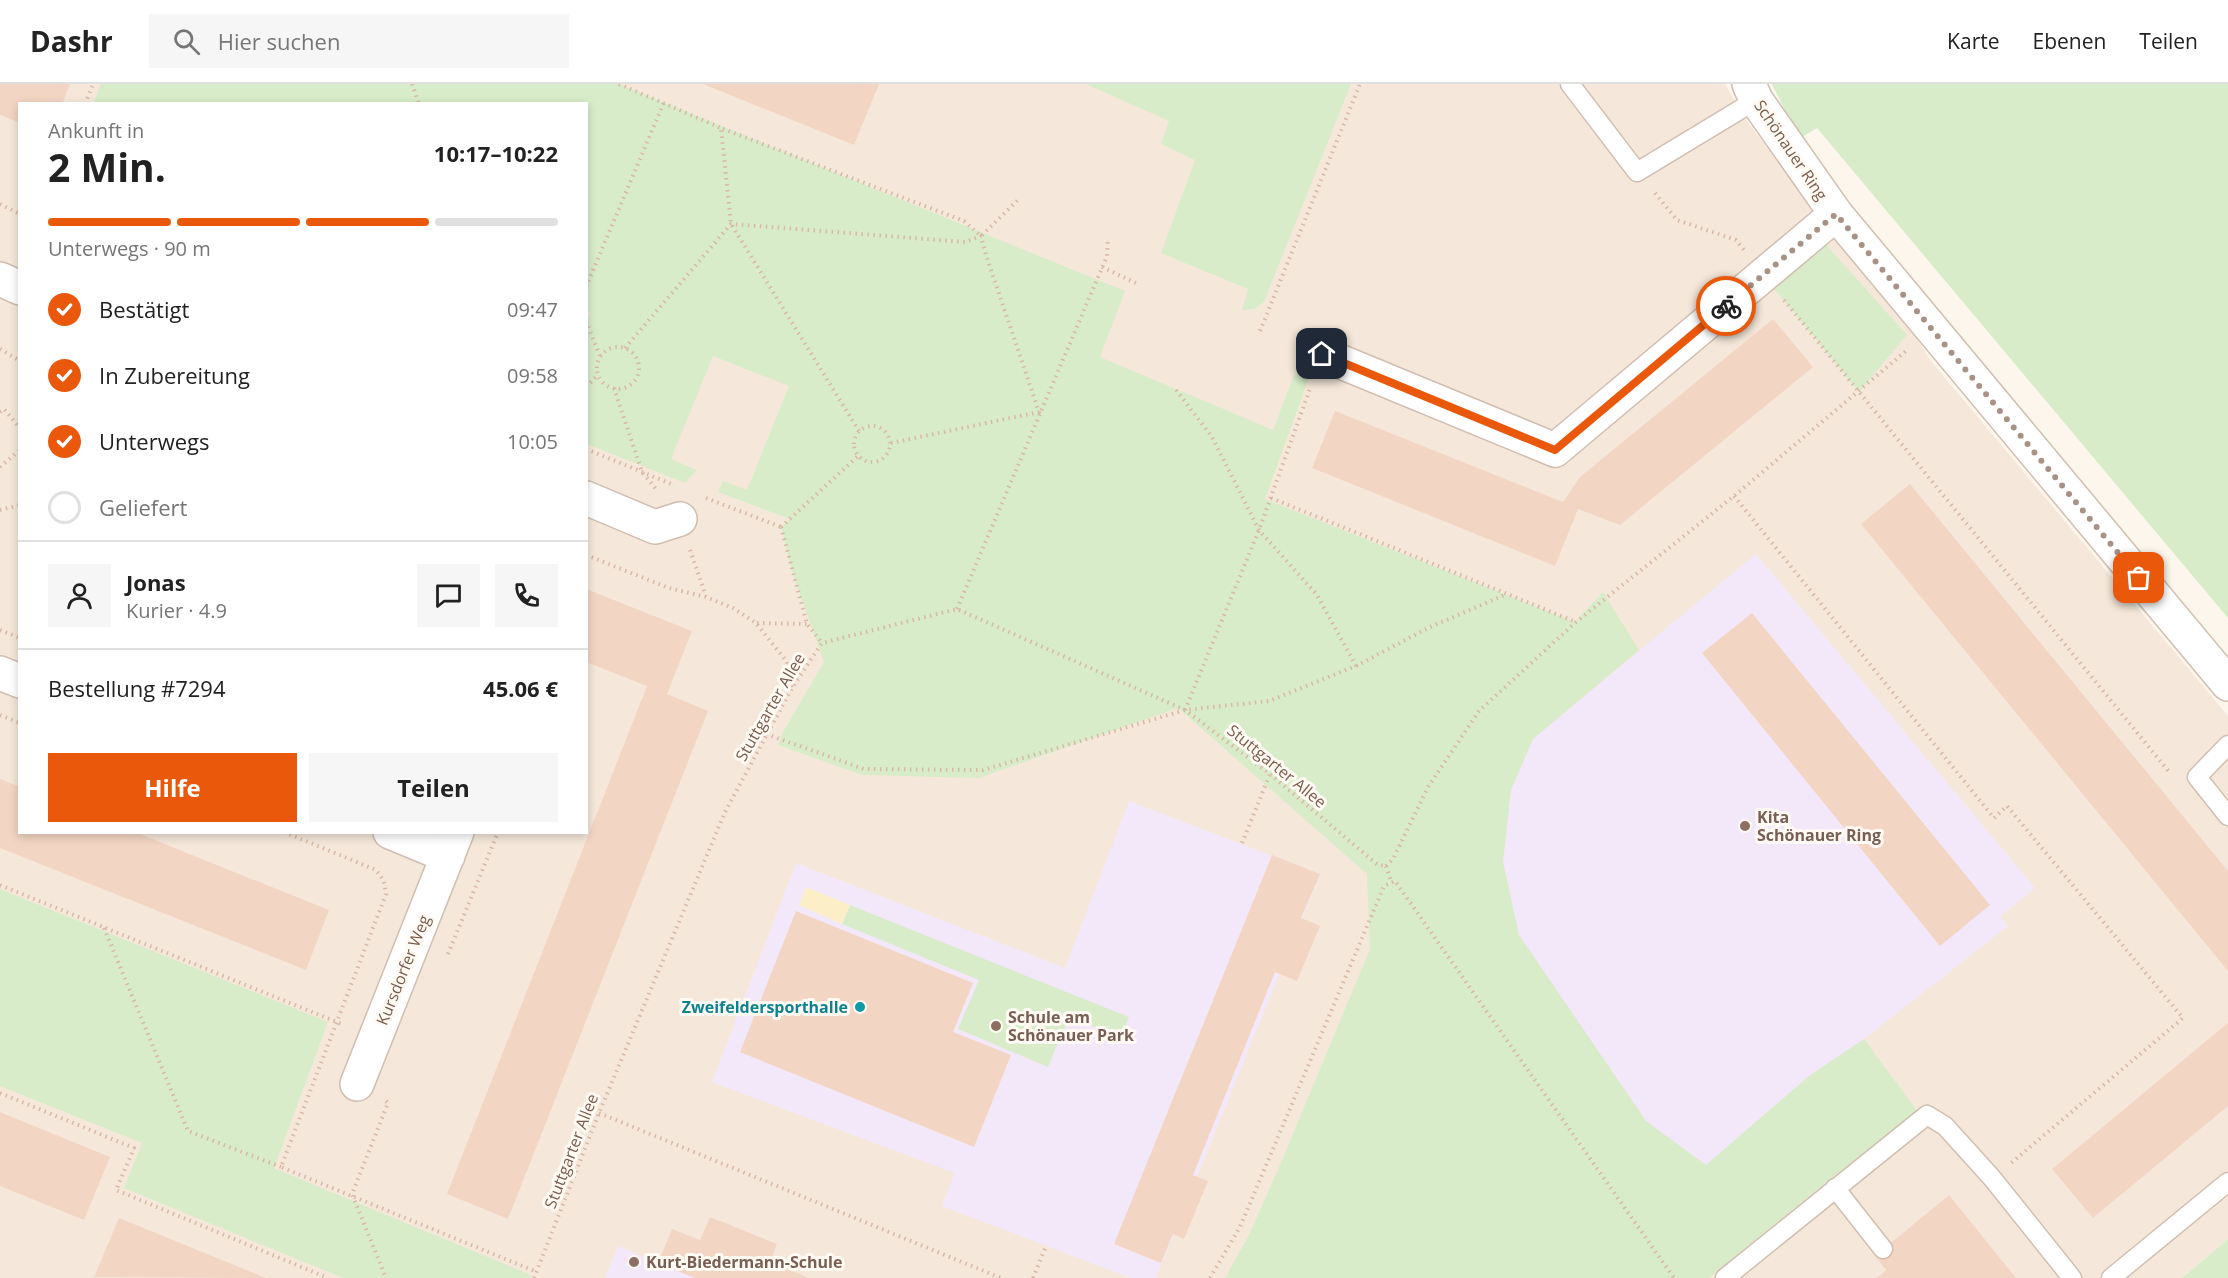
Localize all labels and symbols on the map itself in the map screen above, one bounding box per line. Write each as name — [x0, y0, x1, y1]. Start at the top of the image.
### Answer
street label: Schönauer Ring — [1749, 96, 1833, 205]
courier — [1696, 276, 1756, 336]
pin — [1296, 328, 1347, 379]
pin — [2113, 552, 2164, 603]
street label: Stuttgarter Allee — [730, 649, 810, 765]
street label: Stuttgarter Allee — [1223, 719, 1331, 813]
place label: Kita Schönauer Ring — [1757, 806, 1881, 846]
marker: Kita Schönauer Ring — [1738, 819, 1752, 833]
street label: Kursdorfer Weg — [371, 911, 435, 1028]
place label: Zweifeldersporthalle — [682, 996, 848, 1018]
marker: Zweifeldersporthalle — [853, 1000, 867, 1014]
place label: Schule am Schönauer Park — [1008, 1006, 1134, 1046]
marker: Schule am Schönauer Park — [989, 1019, 1003, 1033]
street label: Stuttgarter Allee — [539, 1090, 603, 1212]
place label: Kurt-Biedermann-Schule — [646, 1251, 842, 1273]
marker: Kurt-Biedermann-Schule — [627, 1255, 641, 1269]

